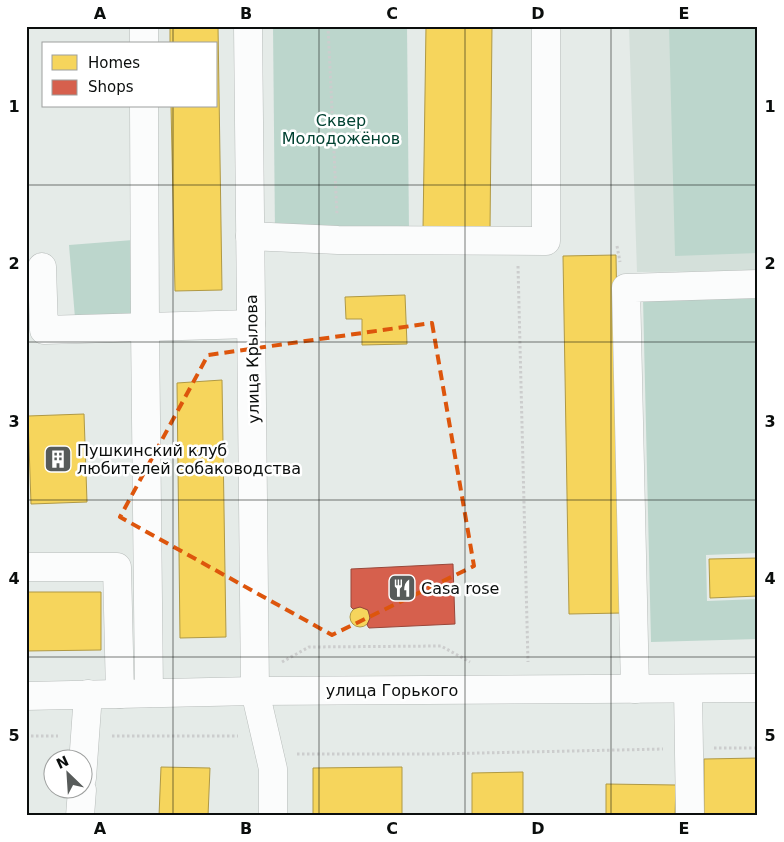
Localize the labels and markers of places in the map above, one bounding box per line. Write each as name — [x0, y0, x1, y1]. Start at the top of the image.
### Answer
place label: Пушкинский клуб любителей собаководства — [77, 441, 301, 478]
building icon: Пушкинский клуб любителей собаководства — [43, 444, 73, 474]
restaurant icon: Casa rose — [387, 573, 417, 603]
place label: Casa rose — [421, 579, 499, 598]

